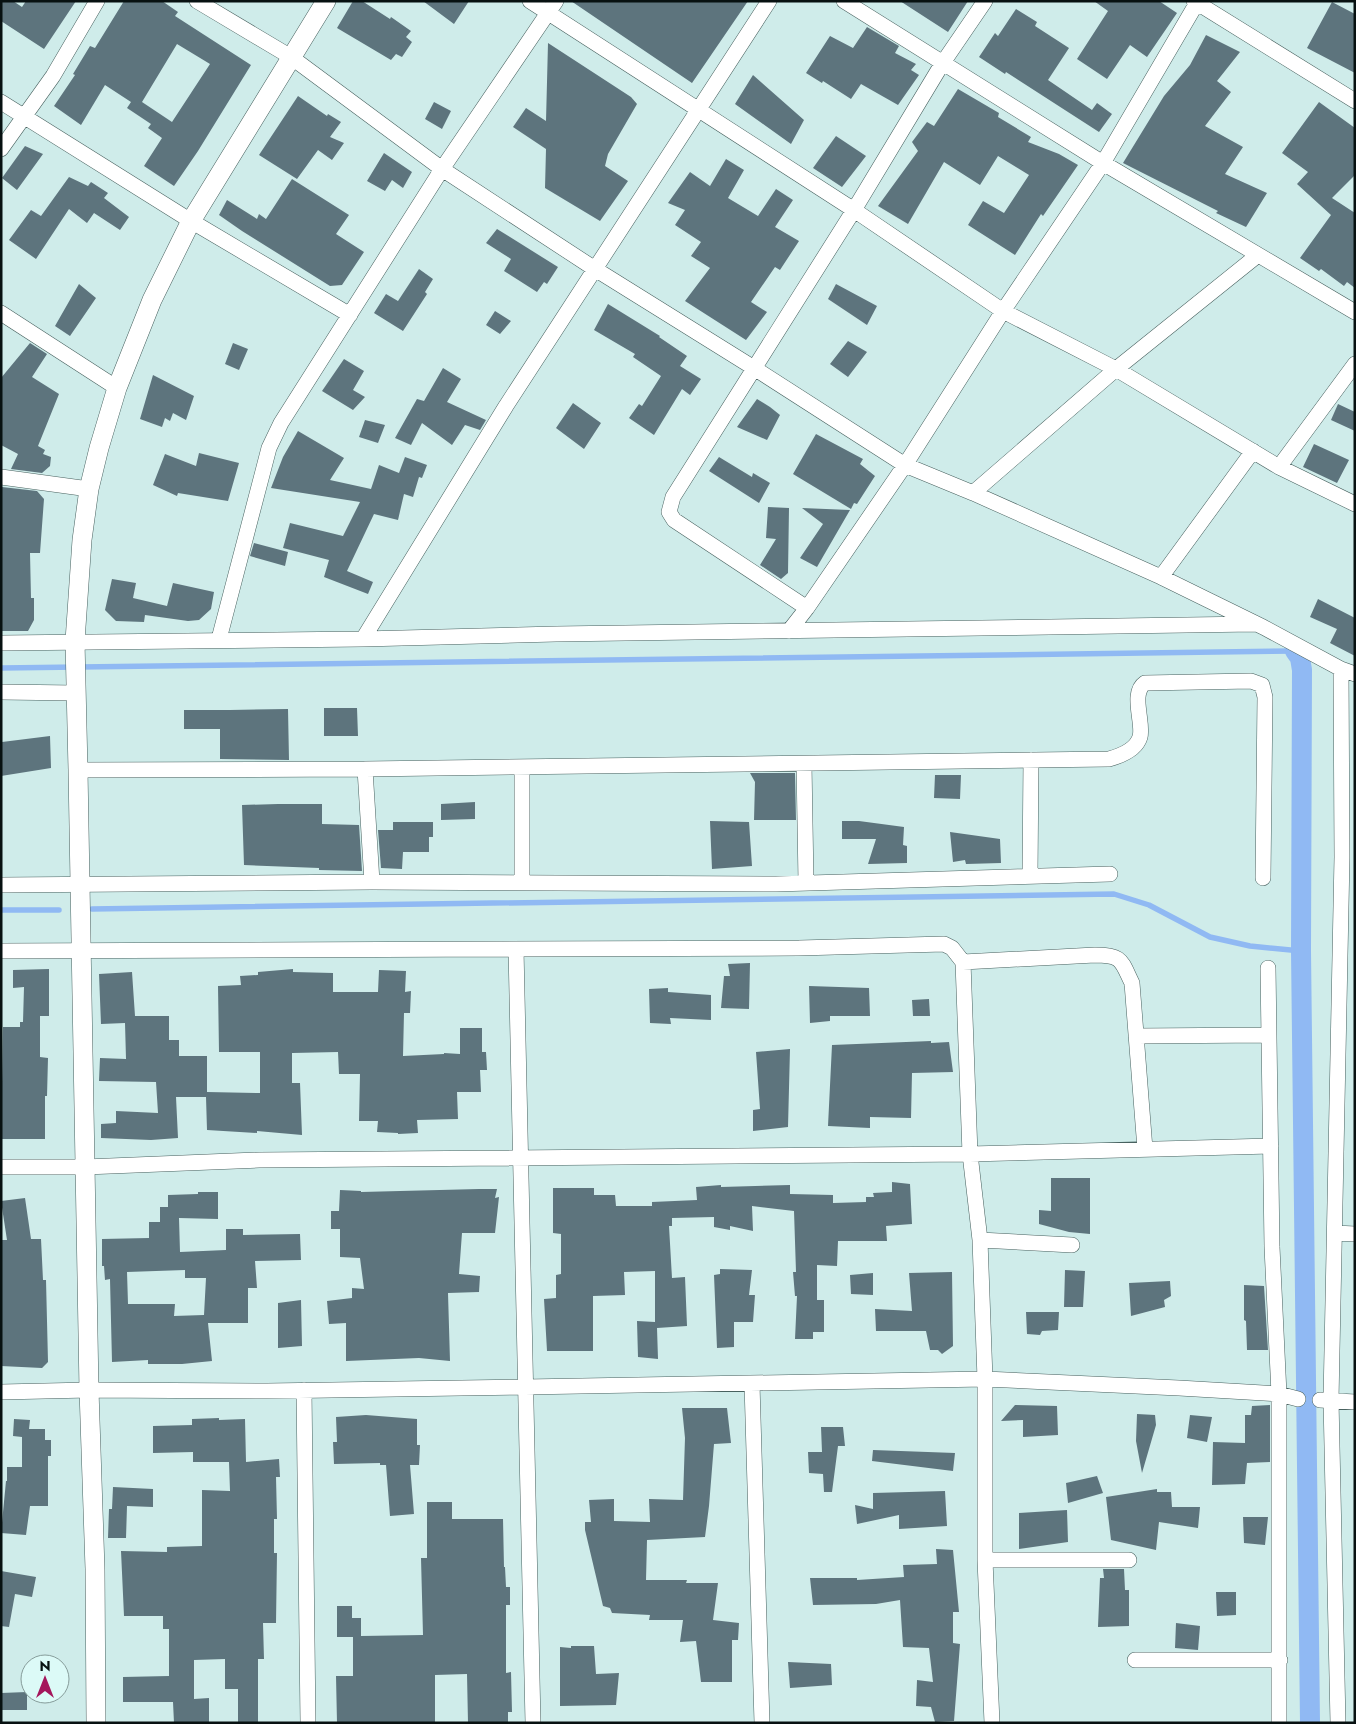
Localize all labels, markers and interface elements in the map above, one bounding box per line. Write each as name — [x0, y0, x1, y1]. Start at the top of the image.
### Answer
north arrow — [20, 1654, 70, 1704]
text: N — [39, 1656, 51, 1676]

